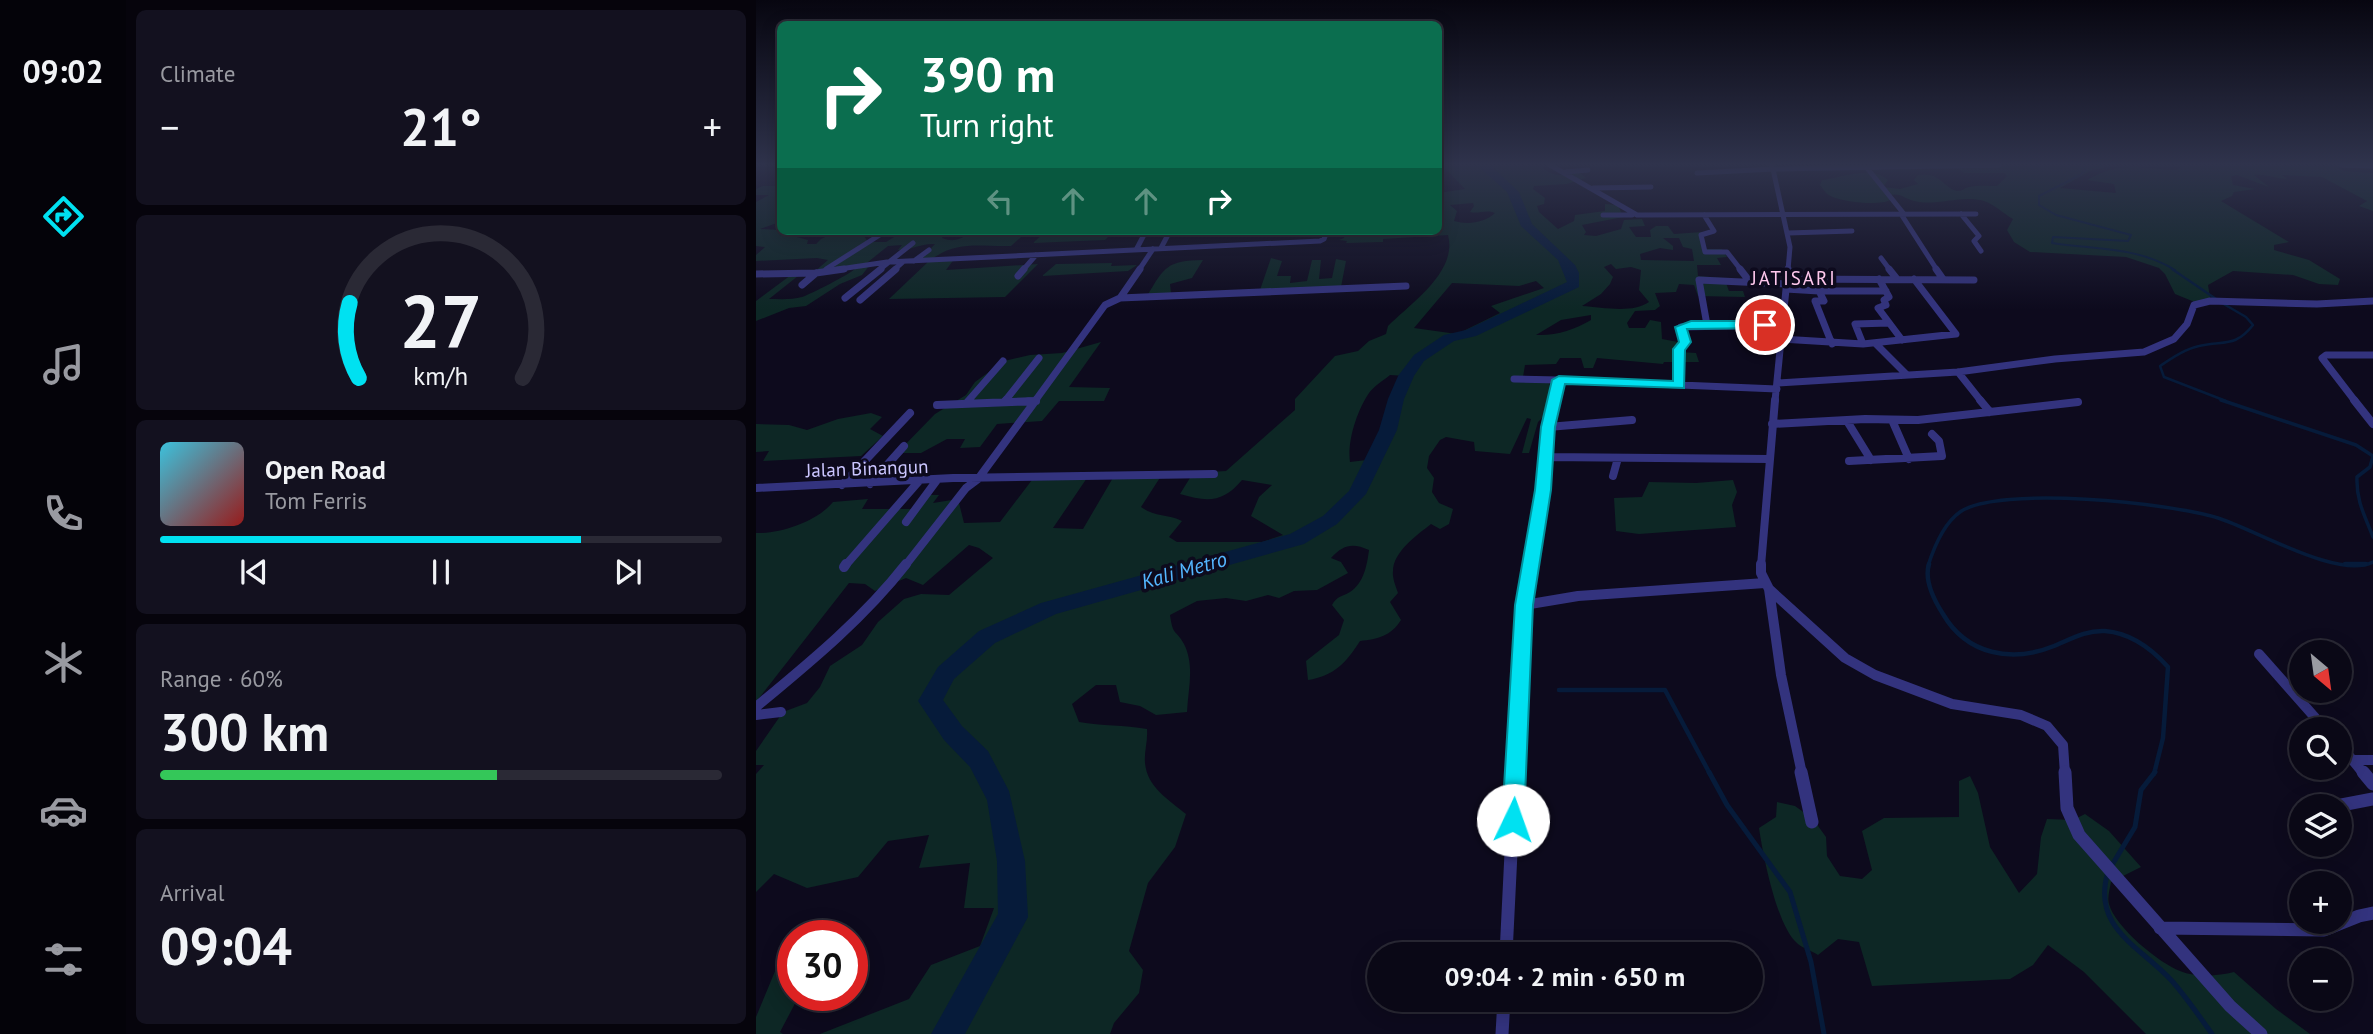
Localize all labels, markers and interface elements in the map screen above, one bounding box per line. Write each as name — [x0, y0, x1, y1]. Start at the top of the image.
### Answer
text: 390 m — [920, 42, 1055, 106]
icon: right — [805, 49, 896, 140]
text: 09:02 — [22, 50, 104, 92]
text: Climate — [160, 59, 235, 88]
text: 21° — [400, 93, 482, 160]
text: − — [160, 102, 179, 151]
text: + — [703, 102, 722, 151]
text: Turn right — [920, 104, 1054, 146]
icon: left — [981, 182, 1019, 220]
icon: ahead — [1054, 182, 1092, 220]
icon: ahead — [1127, 182, 1165, 220]
icon: right — [1200, 182, 1238, 220]
icon: directions — [39, 192, 88, 241]
district label: JATISARI — [1750, 266, 1837, 290]
text: 27 — [400, 275, 482, 369]
pin — [1735, 295, 1795, 355]
icon: arrive — [1746, 306, 1784, 344]
icon: music — [39, 340, 88, 389]
text: km/h — [414, 360, 468, 392]
text: Open Road — [265, 453, 386, 486]
street label: Jalan Binangun — [804, 454, 929, 482]
text: Tom Ferris — [265, 486, 367, 515]
icon: phone — [39, 489, 88, 538]
water label: Kali Metro — [1138, 545, 1230, 595]
icon: previous — [235, 553, 273, 591]
icon: pause — [422, 553, 460, 591]
icon: next — [609, 553, 647, 591]
icon: climate — [39, 638, 88, 687]
north arrow — [2289, 640, 2352, 704]
map controls — [2289, 640, 2352, 1011]
text: Range · 60% — [160, 664, 283, 693]
text: 300 km — [160, 698, 329, 765]
button: search — [2289, 717, 2352, 780]
position arrow — [1476, 783, 1550, 857]
icon: car — [39, 786, 88, 835]
button: layers — [2289, 794, 2352, 857]
button: + — [2289, 871, 2352, 934]
text: Arrival — [160, 878, 224, 907]
text: 09:04 — [160, 912, 292, 979]
speed limit sign: 30 — [777, 920, 868, 1011]
icon: filters — [39, 935, 88, 984]
button: − — [2289, 948, 2352, 1011]
text: 09:04 · 2 min · 650 m — [1445, 960, 1685, 993]

